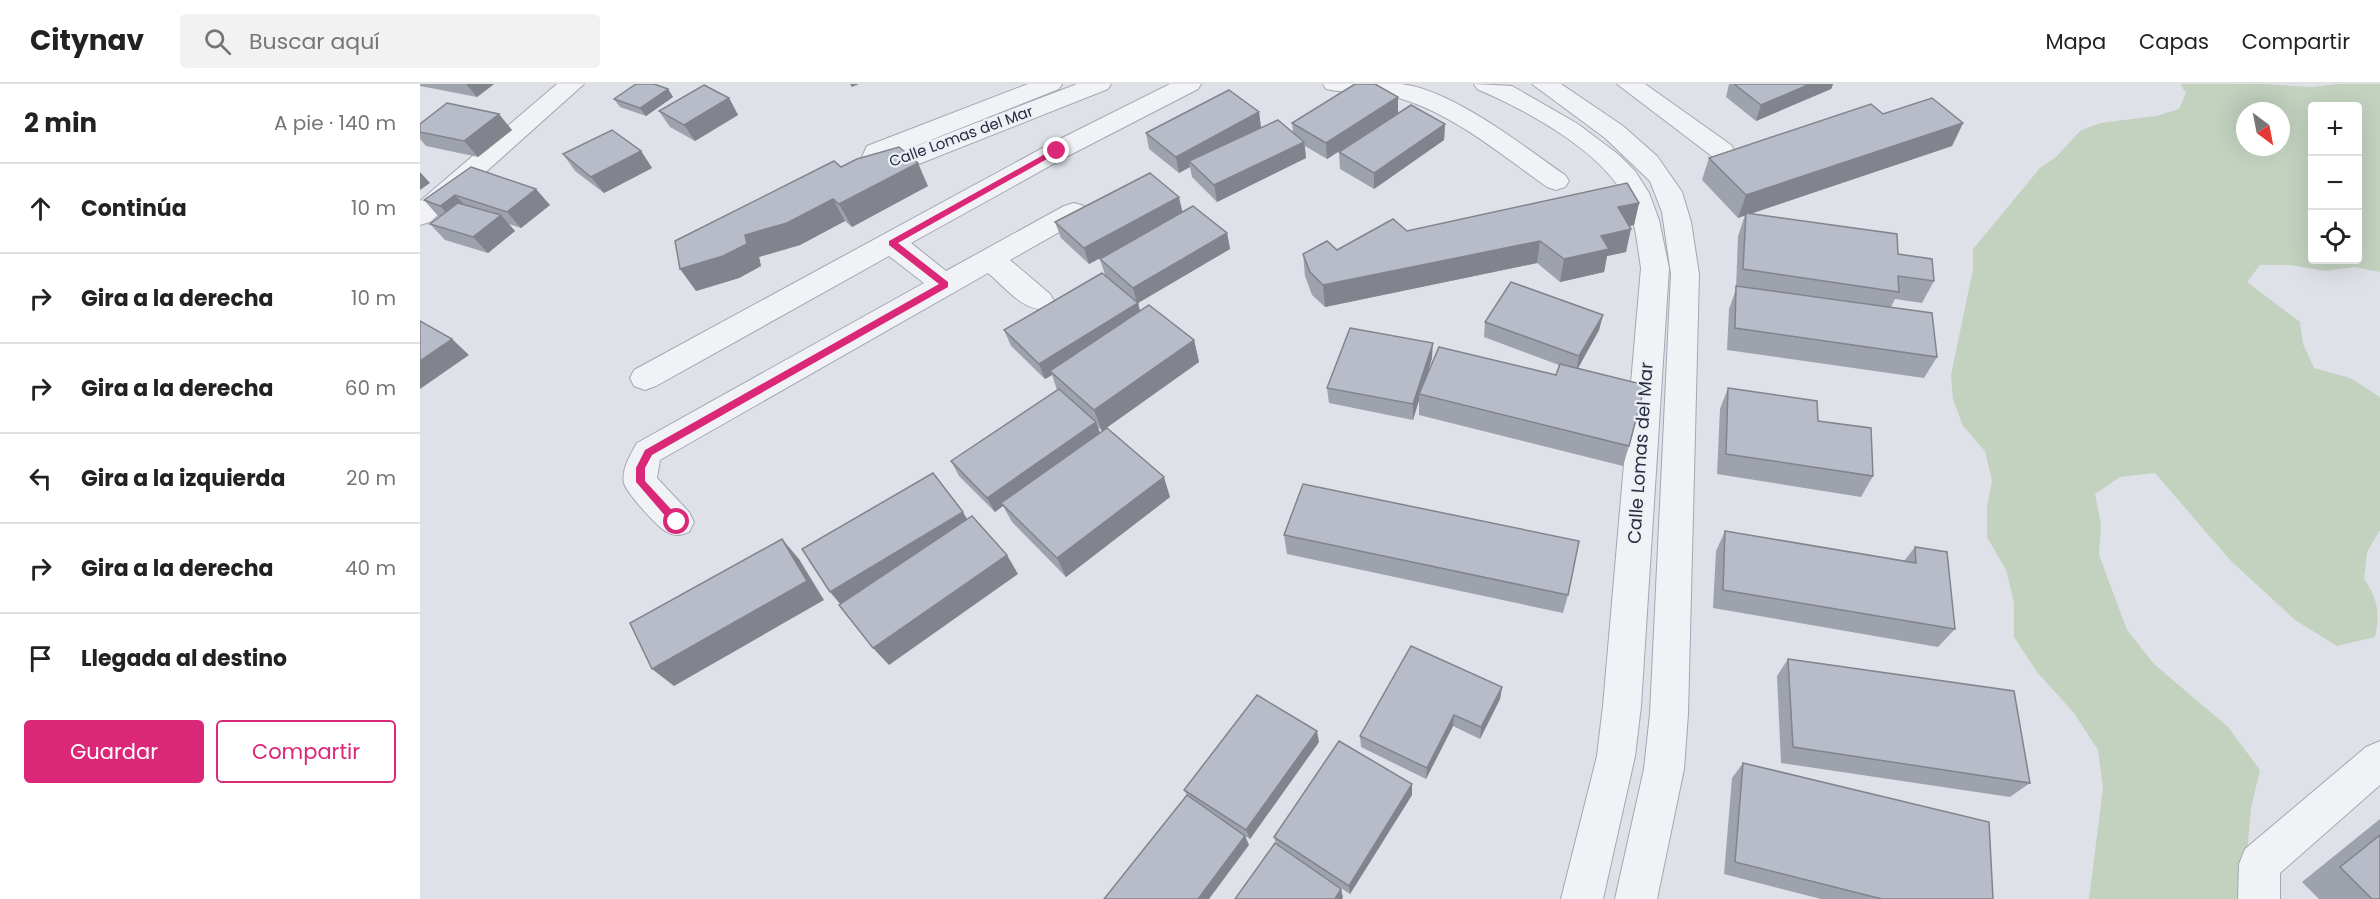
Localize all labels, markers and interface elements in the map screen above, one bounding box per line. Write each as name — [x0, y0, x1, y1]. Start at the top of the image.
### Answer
search box — [180, 14, 600, 68]
text: Citynav — [30, 21, 144, 60]
icon: search — [201, 25, 234, 58]
text: Buscar aquí — [249, 26, 380, 57]
text: Mapa — [2045, 27, 2106, 56]
text: Capas — [2139, 27, 2209, 56]
text: Compartir — [2242, 27, 2350, 56]
street label: Calle Lomas del Mar — [886, 100, 1036, 172]
north arrow — [2236, 102, 2290, 156]
map controls — [2308, 102, 2362, 264]
button: + — [2308, 102, 2362, 156]
text: 2 min — [24, 105, 97, 141]
text: A pie · 140 m — [274, 109, 396, 137]
route end — [1043, 137, 1069, 163]
button: − — [2308, 156, 2362, 210]
icon: ahead — [24, 192, 57, 225]
text: Continúa — [81, 193, 187, 224]
text: 10 m — [351, 194, 396, 222]
button: locate — [2308, 210, 2362, 264]
icon: right — [24, 282, 57, 315]
text: Gira a la derecha — [81, 283, 274, 314]
text: 10 m — [351, 284, 396, 312]
street label: Calle Lomas del Mar — [1621, 361, 1659, 545]
icon: right — [24, 372, 57, 405]
text: Gira a la derecha — [81, 373, 274, 404]
text: 60 m — [345, 374, 396, 402]
icon: left — [24, 462, 57, 495]
text: Gira a la izquierda — [81, 463, 285, 494]
text: 20 m — [346, 464, 396, 492]
route start — [663, 508, 689, 534]
icon: right — [24, 552, 57, 585]
text: Gira a la derecha — [81, 553, 274, 584]
text: 40 m — [345, 554, 396, 582]
icon: arrive — [24, 642, 57, 675]
text: Llegada al destino — [81, 643, 287, 674]
button: Guardar — [24, 720, 204, 783]
button: Compartir — [216, 720, 396, 783]

